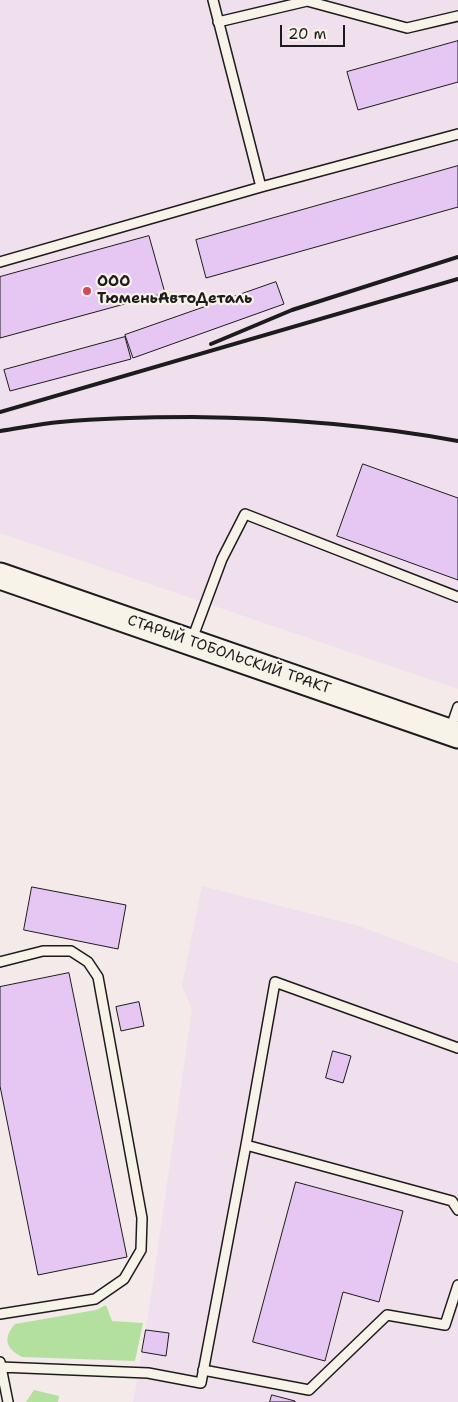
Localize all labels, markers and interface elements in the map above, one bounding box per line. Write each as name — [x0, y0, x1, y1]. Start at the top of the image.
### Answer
scale bar — [283, 15, 348, 47]
text: 20 m — [288, 24, 327, 44]
place label: ООО ТюменьАвтоДеталь — [97, 273, 252, 308]
marker: ООО ТюменьАвтоДеталь — [81, 285, 93, 297]
street label: СТАРЫЙ ТОБОЛЬСКИЙ ТРАКТ — [125, 612, 333, 698]

